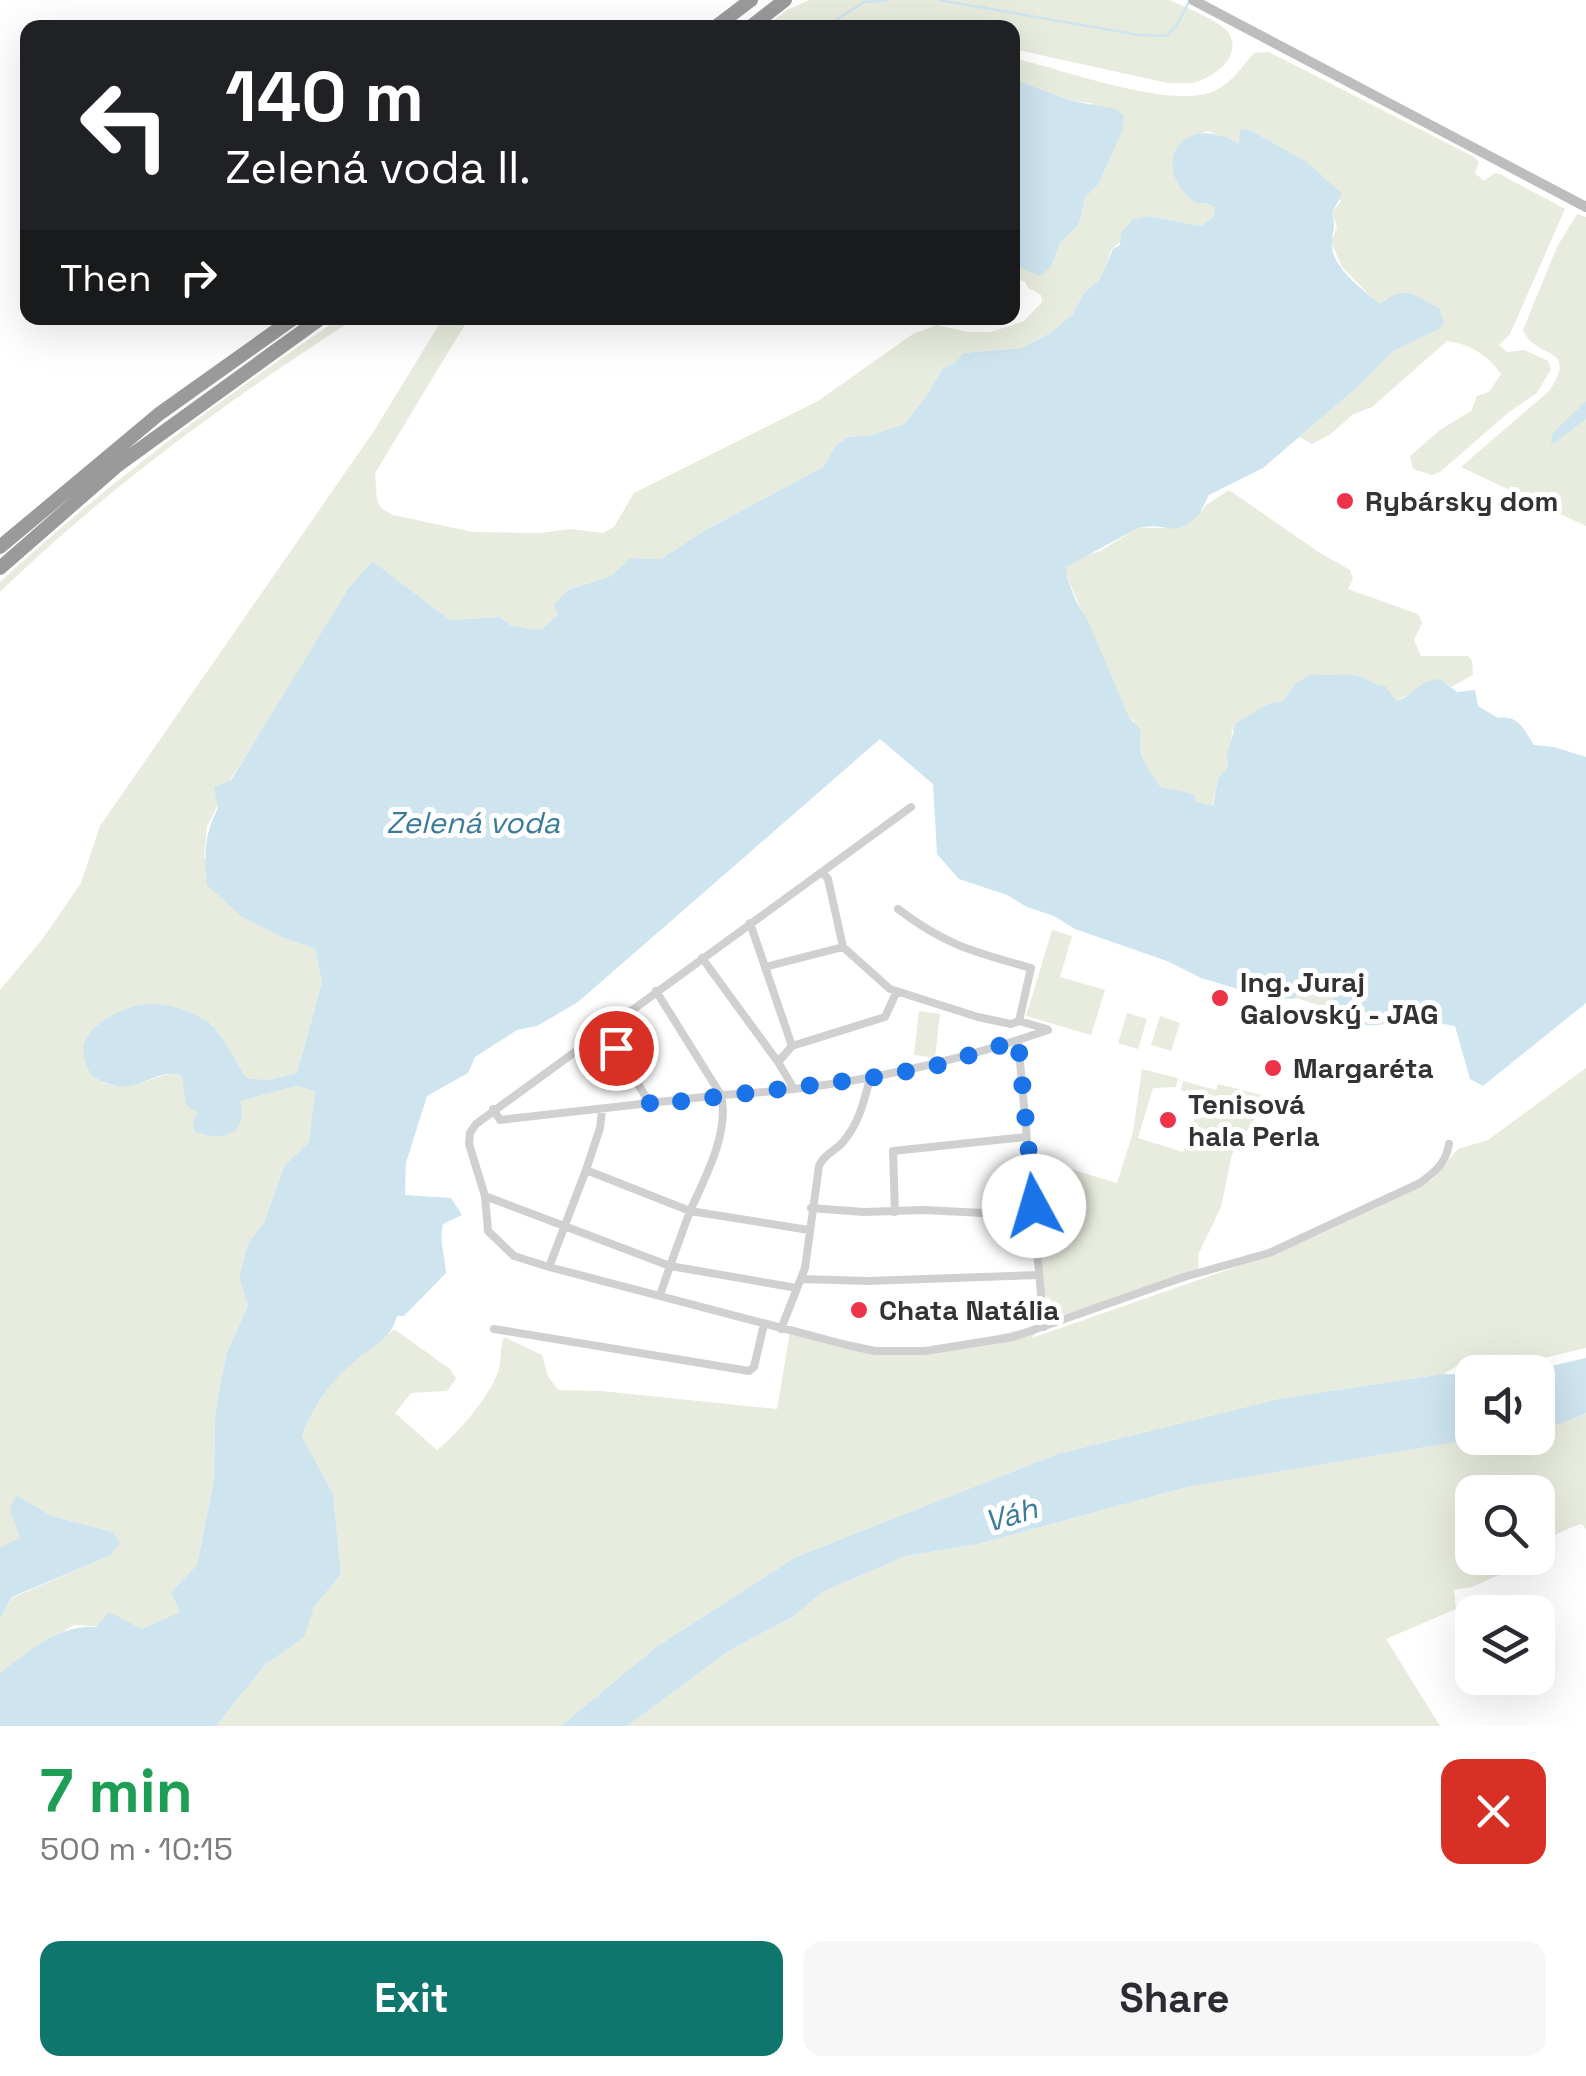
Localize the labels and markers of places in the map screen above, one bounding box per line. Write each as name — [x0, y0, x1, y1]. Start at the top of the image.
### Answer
place label: Rybársky dom — [1365, 483, 1558, 519]
marker: Rybársky dom — [1334, 490, 1356, 512]
place label: Ing. Juraj Galovský - JAG — [1240, 964, 1439, 1032]
marker: Ing. Juraj Galovský - JAG — [1209, 987, 1231, 1009]
pin — [574, 1006, 659, 1091]
place label: Margaréta — [1293, 1050, 1434, 1086]
marker: Margaréta — [1262, 1057, 1284, 1079]
place label: Tenisová hala Perla — [1188, 1086, 1320, 1154]
marker: Tenisová hala Perla — [1157, 1109, 1179, 1131]
place label: Chata Natália — [879, 1292, 1060, 1328]
marker: Chata Natália — [848, 1299, 870, 1321]

